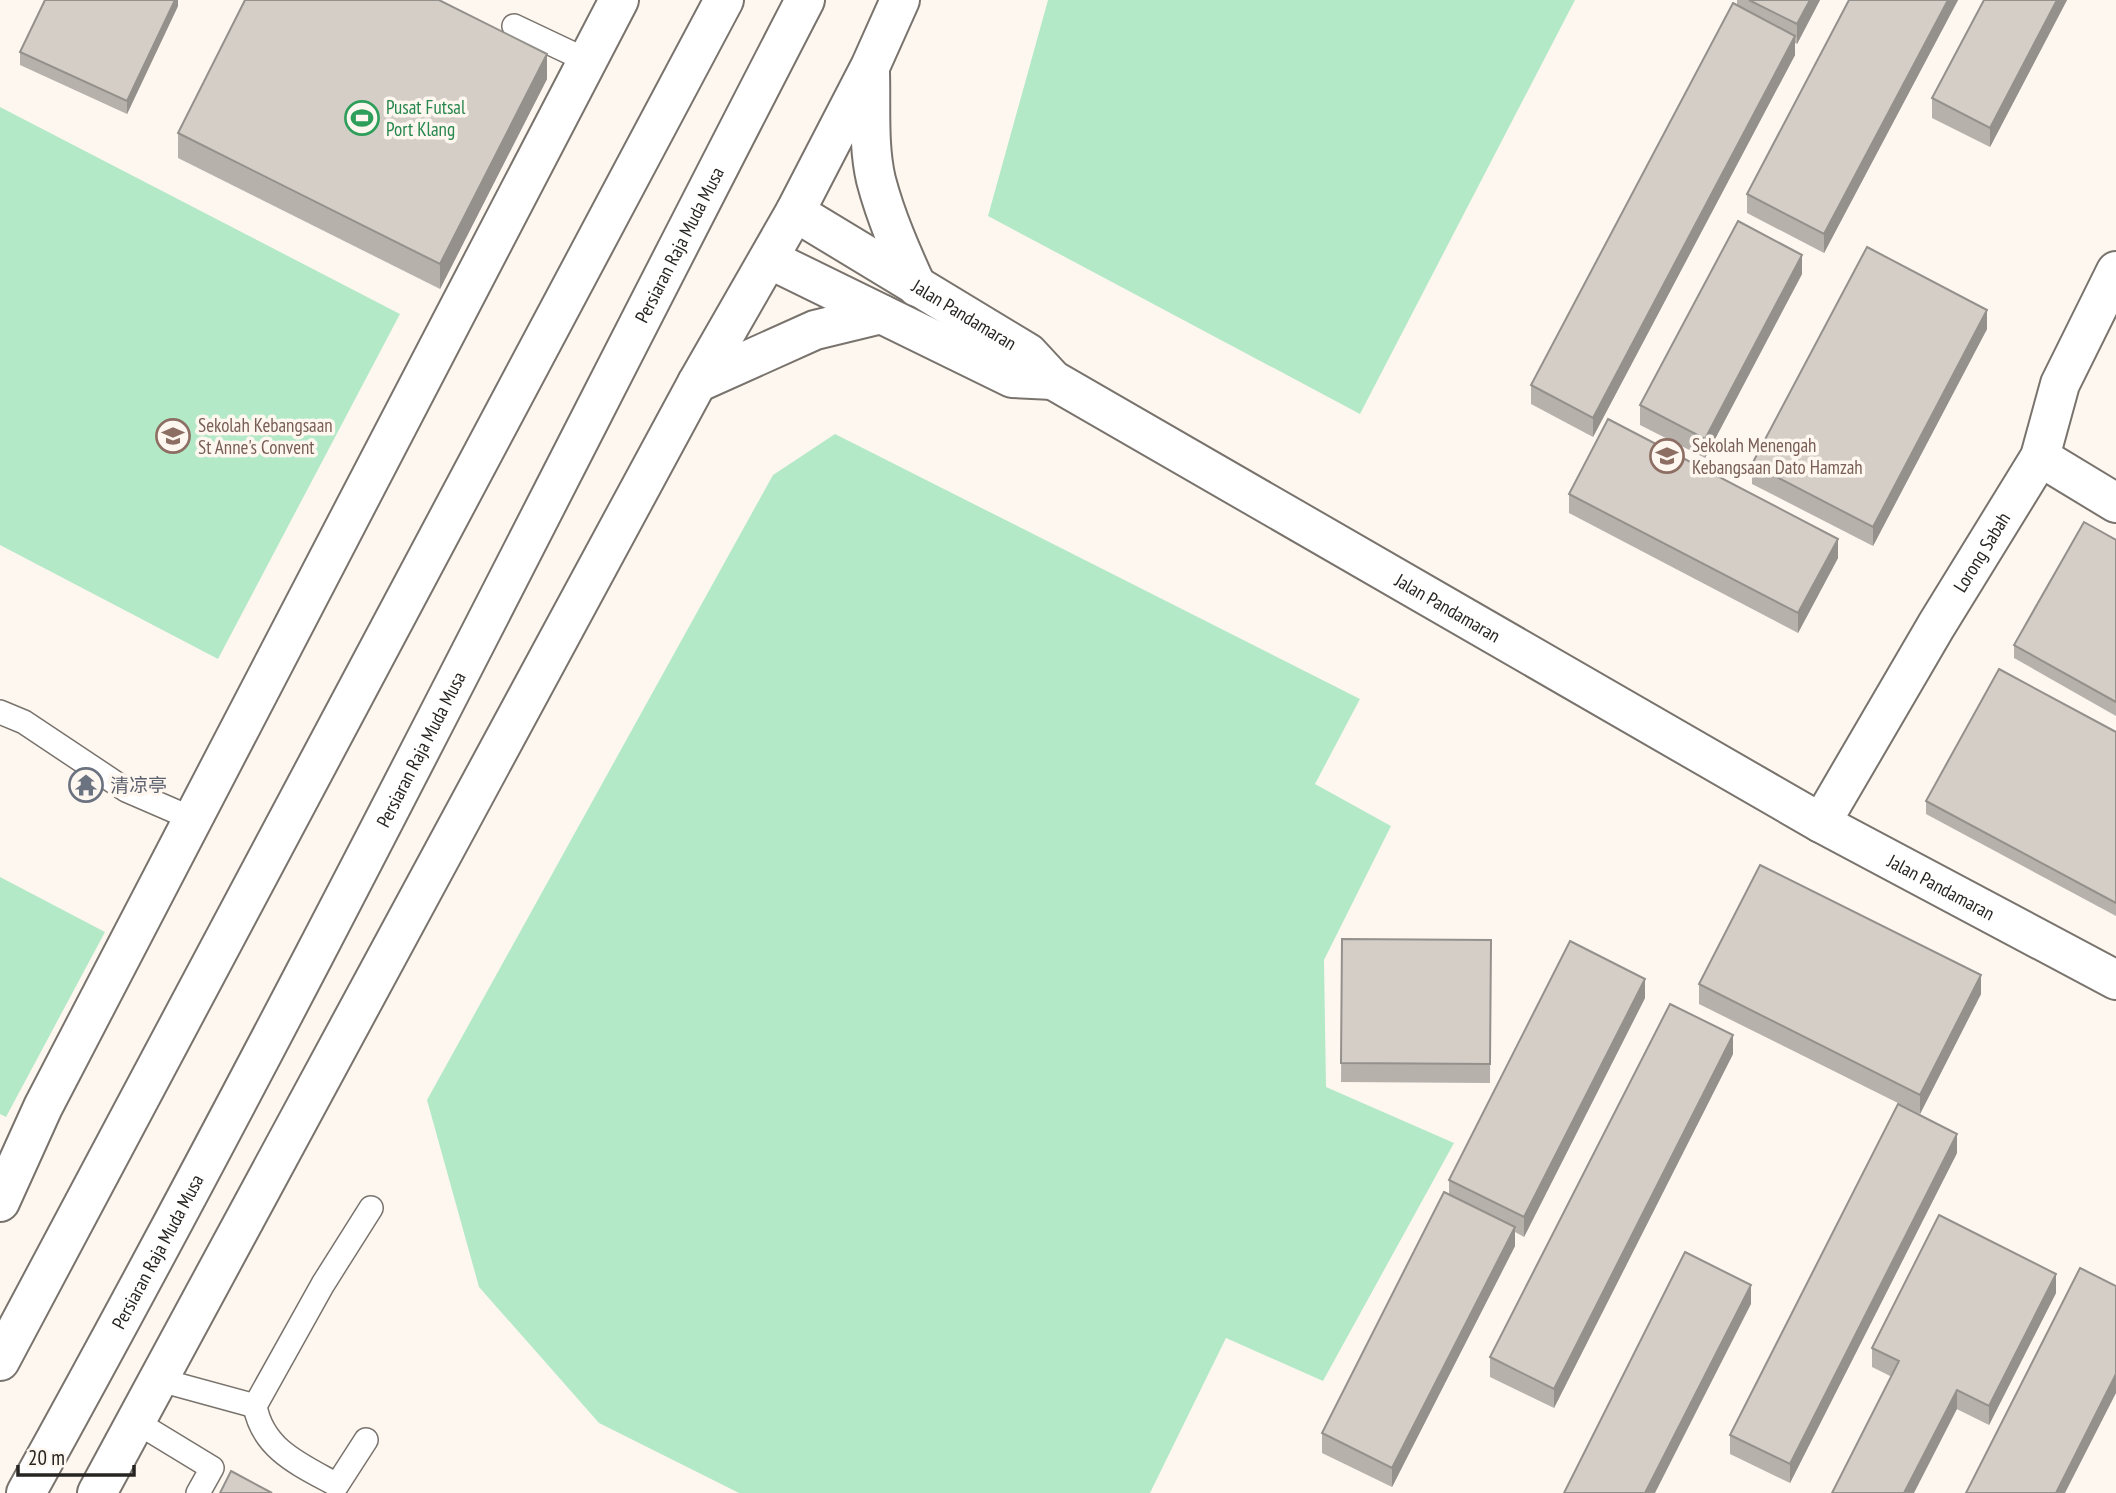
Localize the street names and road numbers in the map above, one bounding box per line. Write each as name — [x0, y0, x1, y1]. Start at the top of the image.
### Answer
street label: Persiaran Raja Muda Musa — [629, 163, 729, 327]
street label: Jalan Pandamaran — [907, 273, 1021, 355]
street label: Lorong Sabah — [1948, 508, 2015, 596]
street label: Jalan Pandamaran — [1390, 567, 1505, 648]
street label: Persiaran Raja Muda Musa — [371, 668, 471, 831]
street label: Jalan Pandamaran — [1883, 848, 1999, 925]
street label: Persiaran Raja Muda Musa — [106, 1170, 209, 1333]

